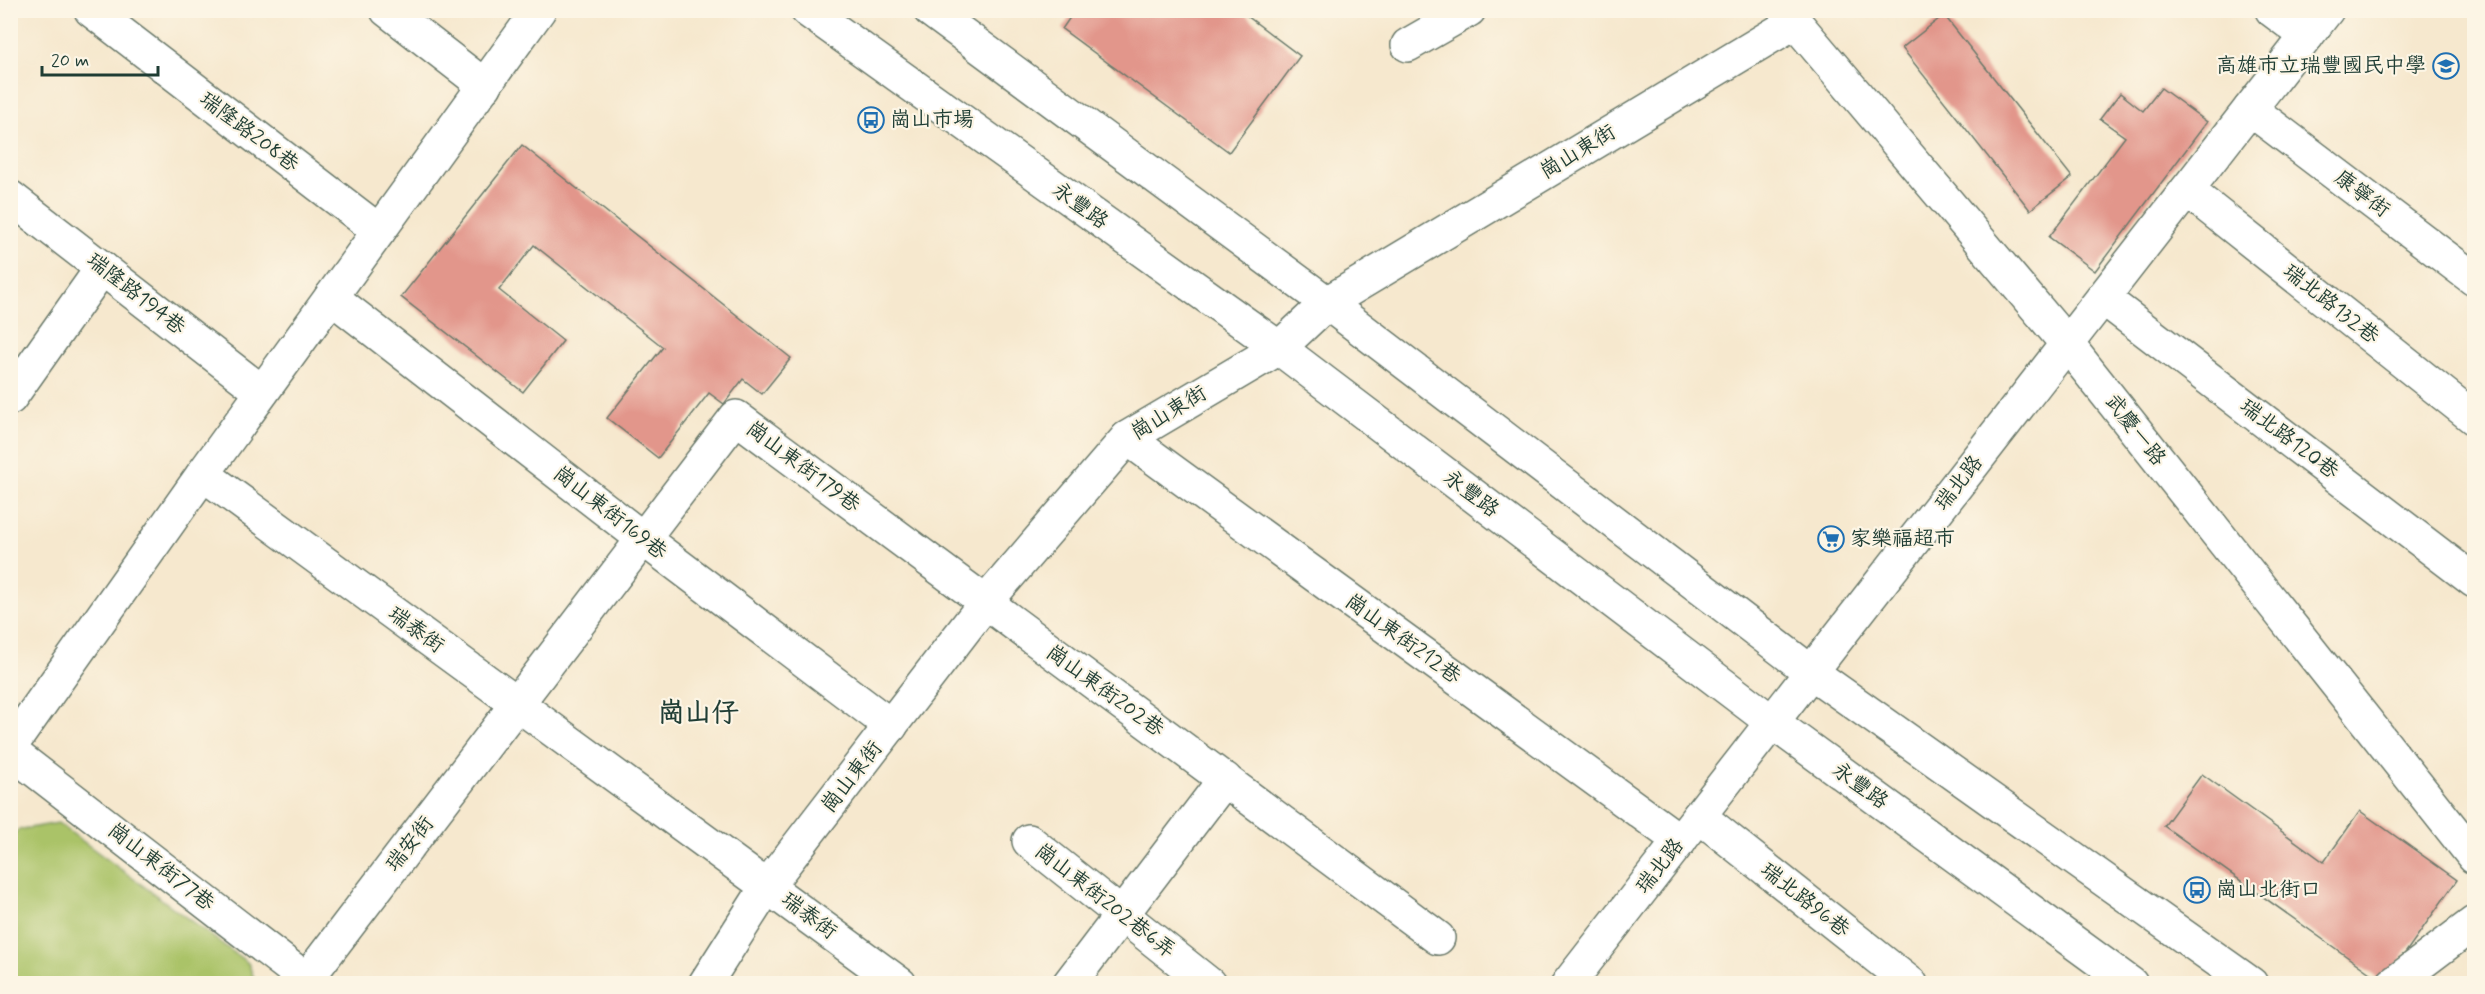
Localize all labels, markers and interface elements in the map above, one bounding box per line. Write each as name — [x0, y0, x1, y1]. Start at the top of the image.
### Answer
scale bar — [42, 39, 158, 77]
text: 20 m — [51, 49, 89, 73]
school or university icon: 高雄市立瑞豐國民中學 — [2431, 51, 2461, 81]
place label: 高雄市立瑞豐國民中學 — [2216, 52, 2426, 80]
street label: 瑞隆路208巷 — [194, 85, 304, 179]
bus stop icon: 崗山市場 — [856, 105, 886, 135]
place label: 崗山市場 — [890, 106, 974, 134]
street label: 崗山東街 — [1535, 118, 1621, 186]
street label: 康寧街 — [2328, 164, 2396, 224]
street label: 永豐路 — [1046, 176, 1114, 236]
street label: 瑞隆路194巷 — [81, 247, 191, 341]
street label: 瑞北路132巷 — [2277, 258, 2385, 350]
street label: 崗山東街 — [1126, 379, 1212, 447]
street label: 武慶一路 — [2098, 388, 2172, 472]
street label: 瑞北路120巷 — [2234, 393, 2344, 485]
street label: 崗山東街179巷 — [740, 415, 866, 519]
street label: 瑞北路 — [1929, 450, 1989, 516]
street label: 崗山東街169巷 — [547, 460, 673, 566]
street label: 永豐路 — [1437, 464, 1505, 524]
supermarket icon: 家樂福超市 — [1816, 524, 1846, 554]
place label: 家樂福超市 — [1850, 525, 1955, 553]
street label: 崗山東街212巷 — [1339, 587, 1467, 691]
street label: 瑞泰街 — [382, 600, 450, 660]
street label: 崗山東街202巷 — [1040, 639, 1170, 743]
district label: 崗山仔 — [658, 696, 739, 731]
street label: 崗山東街 — [815, 735, 889, 819]
street label: 永豐路 — [1826, 756, 1894, 816]
street label: 瑞安街 — [380, 811, 440, 877]
street label: 崗山東街77巷 — [102, 816, 220, 918]
street label: 瑞北路 — [1630, 833, 1690, 899]
street label: 崗山東街202巷6弄 — [1029, 837, 1181, 965]
street label: 瑞北路96巷 — [1755, 856, 1855, 944]
bus stop icon: 崗山北街口 — [2182, 875, 2212, 905]
place label: 崗山北街口 — [2216, 876, 2321, 904]
street label: 瑞泰街 — [775, 886, 843, 946]

